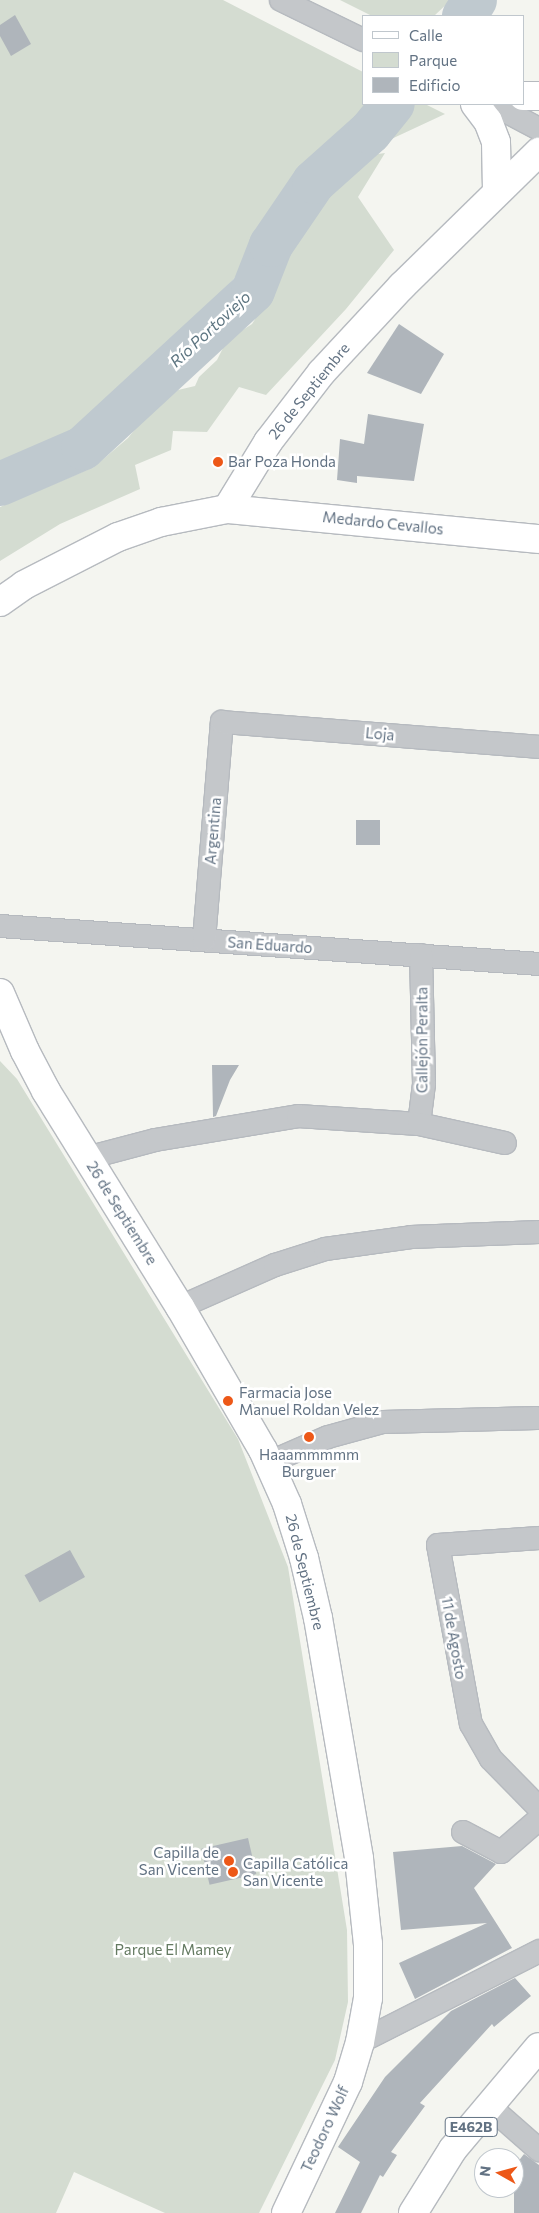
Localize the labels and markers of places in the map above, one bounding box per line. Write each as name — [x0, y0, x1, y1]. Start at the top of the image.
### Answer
place label: Bar Poza Honda — [228, 453, 336, 471]
marker: Bar Poza Honda — [212, 456, 224, 468]
place label: Farmacia Jose Manuel Roldan Velez — [239, 1383, 379, 1418]
marker: Farmacia Jose Manuel Roldan Velez — [221, 1394, 235, 1408]
marker: Haaammmmm Burguer — [303, 1431, 315, 1443]
place label: Haaammmmm Burguer — [259, 1445, 359, 1480]
place label: Capilla de San Vicente — [139, 1843, 219, 1878]
place label: Capilla Católica San Vicente — [243, 1854, 348, 1889]
marker: Capilla de San Vicente — [223, 1855, 235, 1867]
marker: Capilla Católica San Vicente — [227, 1866, 239, 1878]

